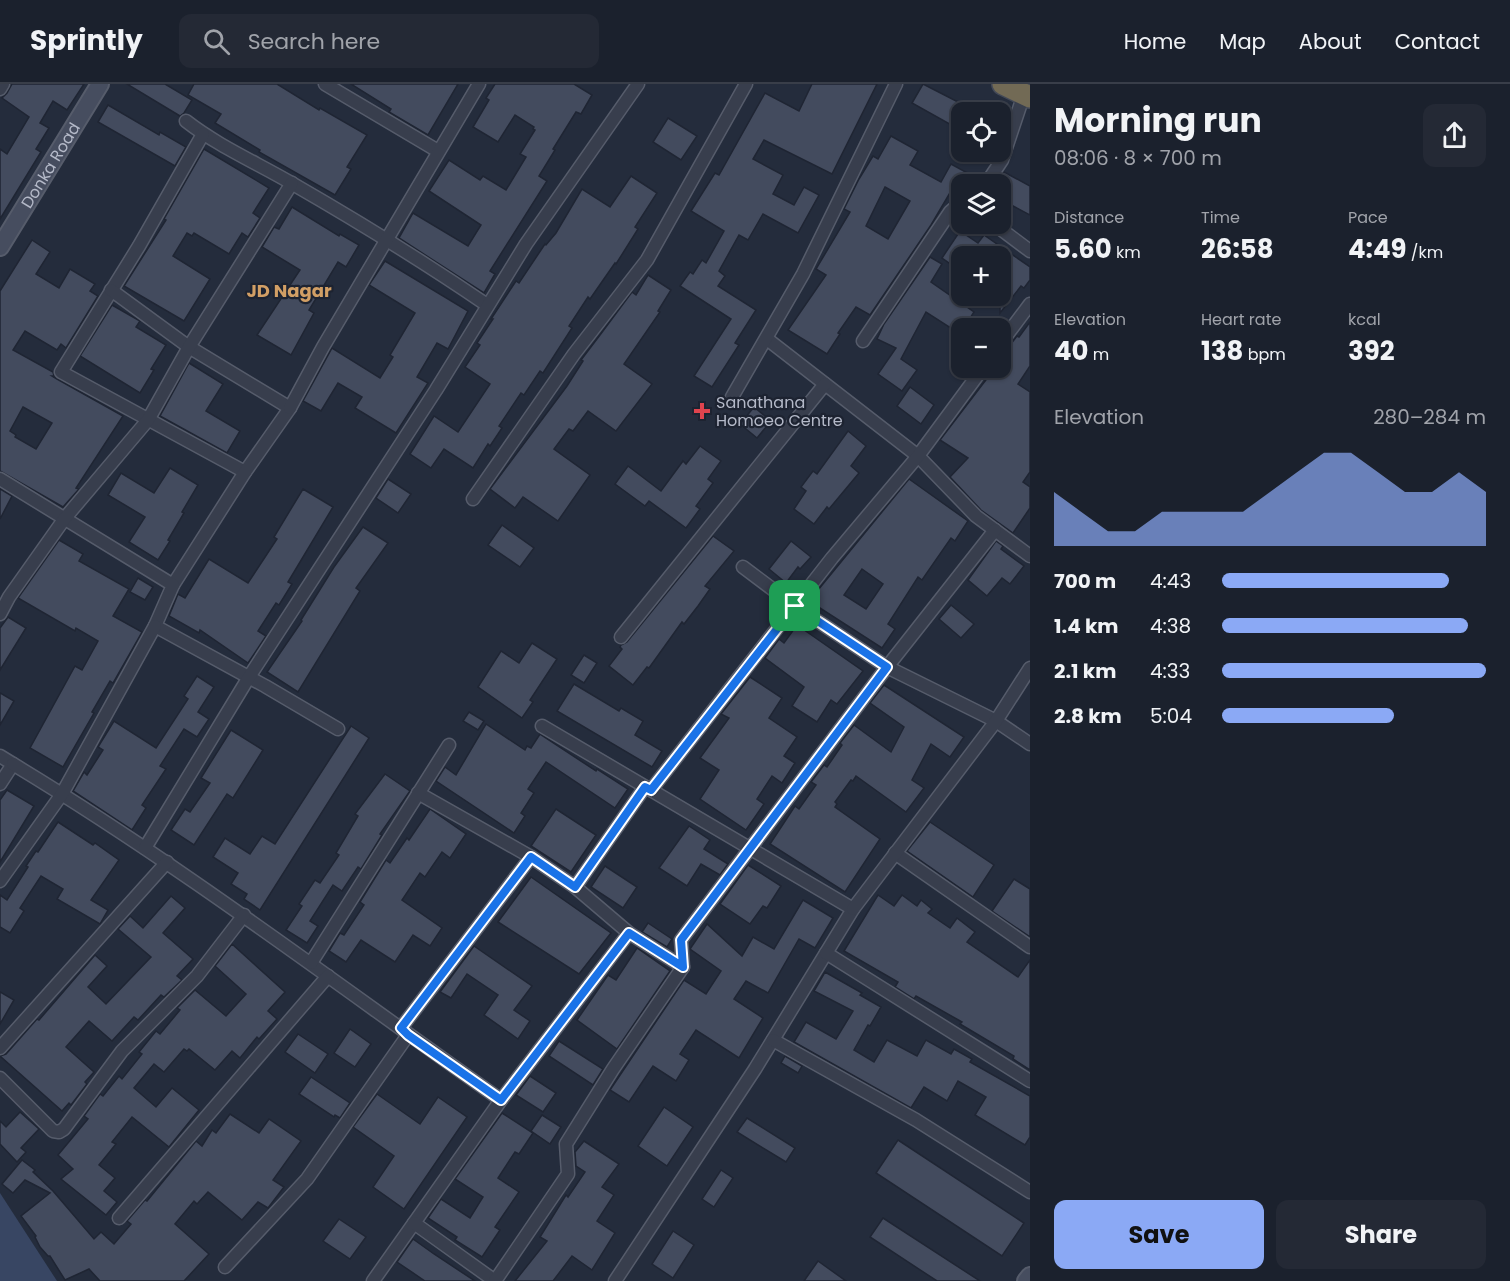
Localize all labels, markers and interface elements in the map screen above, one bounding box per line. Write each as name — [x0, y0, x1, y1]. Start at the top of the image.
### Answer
search box — [179, 14, 599, 68]
text: Sprintly — [30, 21, 143, 60]
icon: search — [200, 25, 233, 58]
text: Search here — [248, 26, 380, 57]
text: Home — [1124, 27, 1186, 56]
text: Map — [1219, 27, 1266, 56]
text: About — [1299, 27, 1362, 56]
text: Contact — [1395, 27, 1480, 56]
text: Morning run — [1054, 97, 1262, 144]
map controls — [951, 102, 1011, 378]
button: locate — [951, 102, 1011, 162]
button: share — [1423, 104, 1486, 167]
street label: Donka Road — [16, 118, 86, 213]
text: 08:06 · 8 × 700 m — [1054, 144, 1222, 172]
button: layers — [951, 174, 1011, 234]
text: Distance — [1054, 206, 1124, 229]
text: Time — [1201, 206, 1240, 229]
text: Pace — [1348, 206, 1388, 229]
text: 5.60 — [1054, 231, 1112, 267]
text: 26:58 — [1201, 231, 1274, 267]
text: 4:49 — [1348, 231, 1407, 267]
text: km — [1112, 241, 1141, 264]
text: /km — [1407, 241, 1443, 264]
button: + — [951, 246, 1011, 306]
district label: JD Nagar — [246, 278, 332, 303]
text: Elevation — [1054, 308, 1126, 331]
text: Heart rate — [1201, 308, 1281, 331]
text: kcal — [1348, 308, 1381, 331]
button: − — [951, 318, 1011, 378]
text: 40 — [1054, 333, 1089, 369]
text: 138 — [1201, 333, 1243, 369]
text: 392 — [1348, 333, 1395, 369]
text: m — [1089, 343, 1109, 366]
text: bpm — [1243, 343, 1286, 366]
place label: Sanathana Homoeo Centre — [716, 391, 843, 432]
marker: Sanathana Homoeo Centre — [693, 402, 711, 420]
text: Elevation — [1054, 403, 1144, 431]
text: 280–284 m — [1373, 403, 1486, 431]
text: 700 m — [1054, 567, 1116, 595]
text: 4:43 — [1150, 567, 1191, 595]
pin — [769, 580, 820, 631]
icon: arrive — [778, 589, 811, 622]
text: 1.4 km — [1054, 612, 1118, 640]
text: 4:38 — [1150, 612, 1191, 640]
text: 2.1 km — [1054, 657, 1116, 685]
text: 4:33 — [1150, 657, 1190, 685]
text: 2.8 km — [1054, 702, 1122, 730]
text: 5:04 — [1150, 702, 1192, 730]
button: Save — [1054, 1200, 1264, 1269]
button: Share — [1276, 1200, 1486, 1269]

